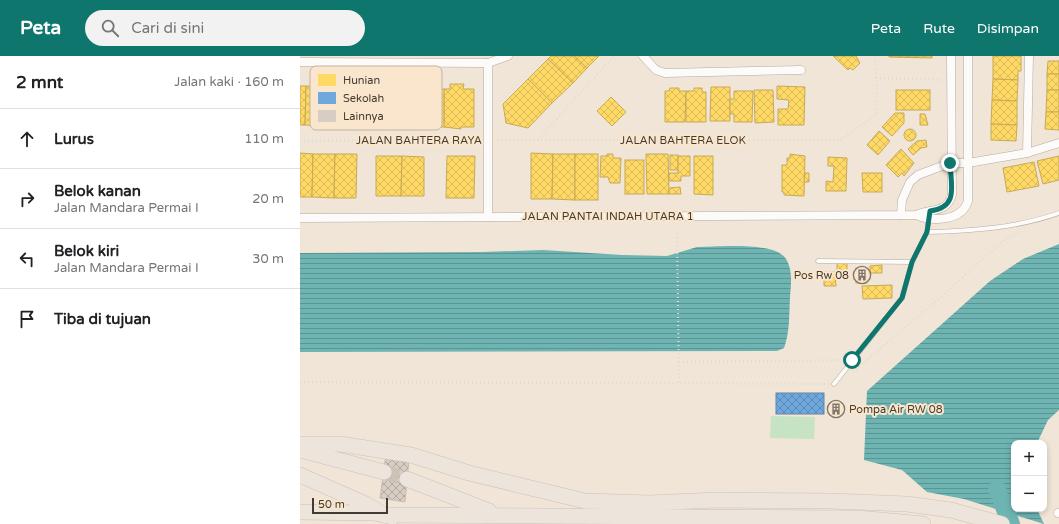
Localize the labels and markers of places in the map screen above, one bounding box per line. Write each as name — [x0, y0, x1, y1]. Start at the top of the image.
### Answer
building icon: Pos Rw 08 — [852, 265, 872, 285]
place label: Pos Rw 08 — [794, 269, 849, 282]
building icon: Pompa Air RW 08 — [826, 399, 846, 419]
place label: Pompa Air RW 08 — [849, 403, 943, 416]

